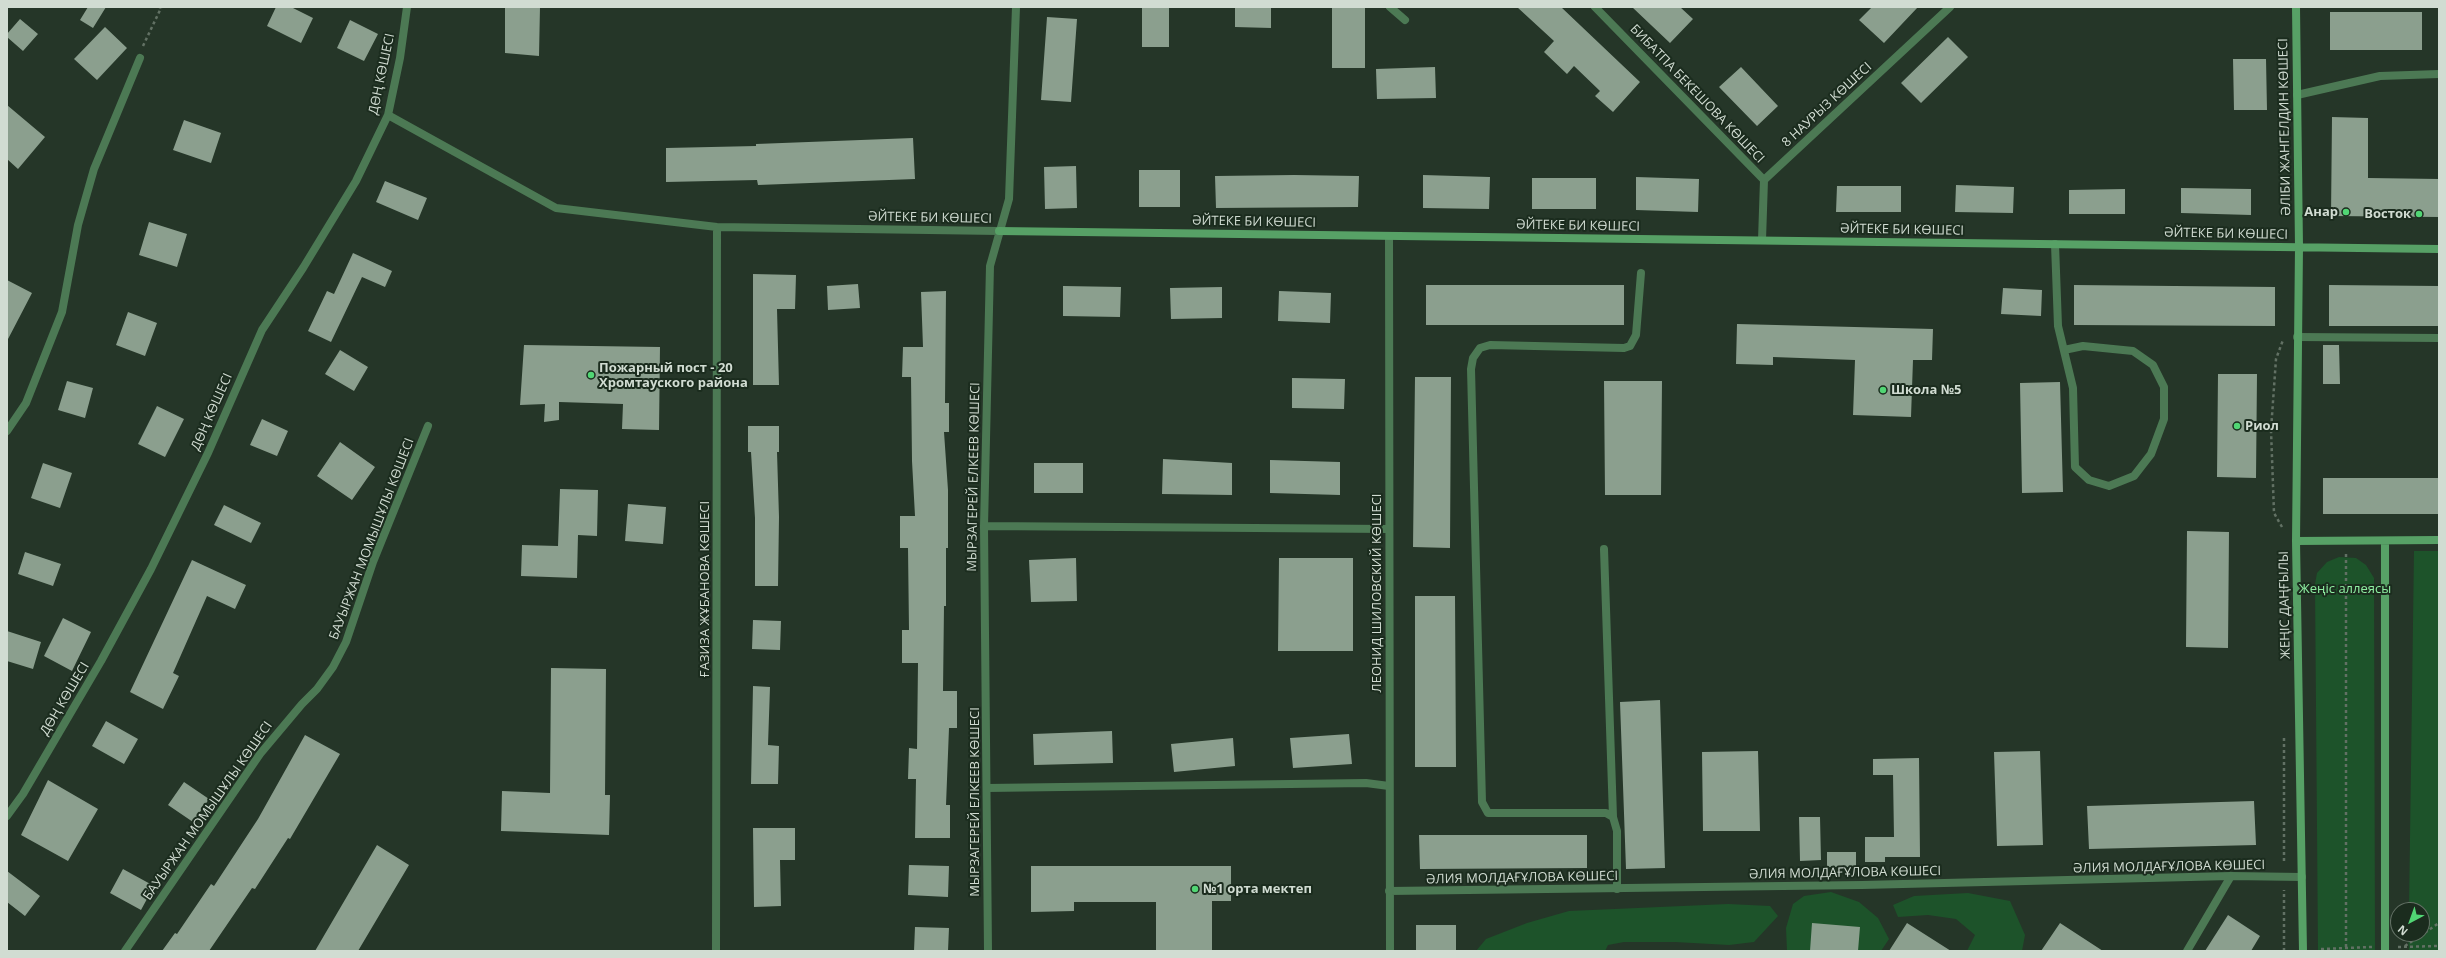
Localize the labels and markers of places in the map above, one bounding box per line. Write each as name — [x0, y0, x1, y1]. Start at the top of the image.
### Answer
place label: Анар — [2304, 204, 2338, 220]
place label: Восток — [2364, 206, 2411, 222]
marker: Анар — [2341, 207, 2351, 217]
marker: Восток — [2414, 209, 2424, 219]
place label: Пожарный пост - 20 Хромтауского района — [599, 360, 748, 391]
marker: Пожарный пост - 20 Хромтауского района — [586, 370, 596, 380]
place label: Школа №5 — [1891, 382, 1962, 398]
marker: Школа №5 — [1878, 385, 1888, 395]
place label: Риол — [2245, 418, 2279, 434]
marker: Риол — [2232, 421, 2242, 431]
place label: №1 орта мектеп — [1203, 881, 1312, 897]
marker: №1 орта мектеп — [1190, 884, 1200, 894]

